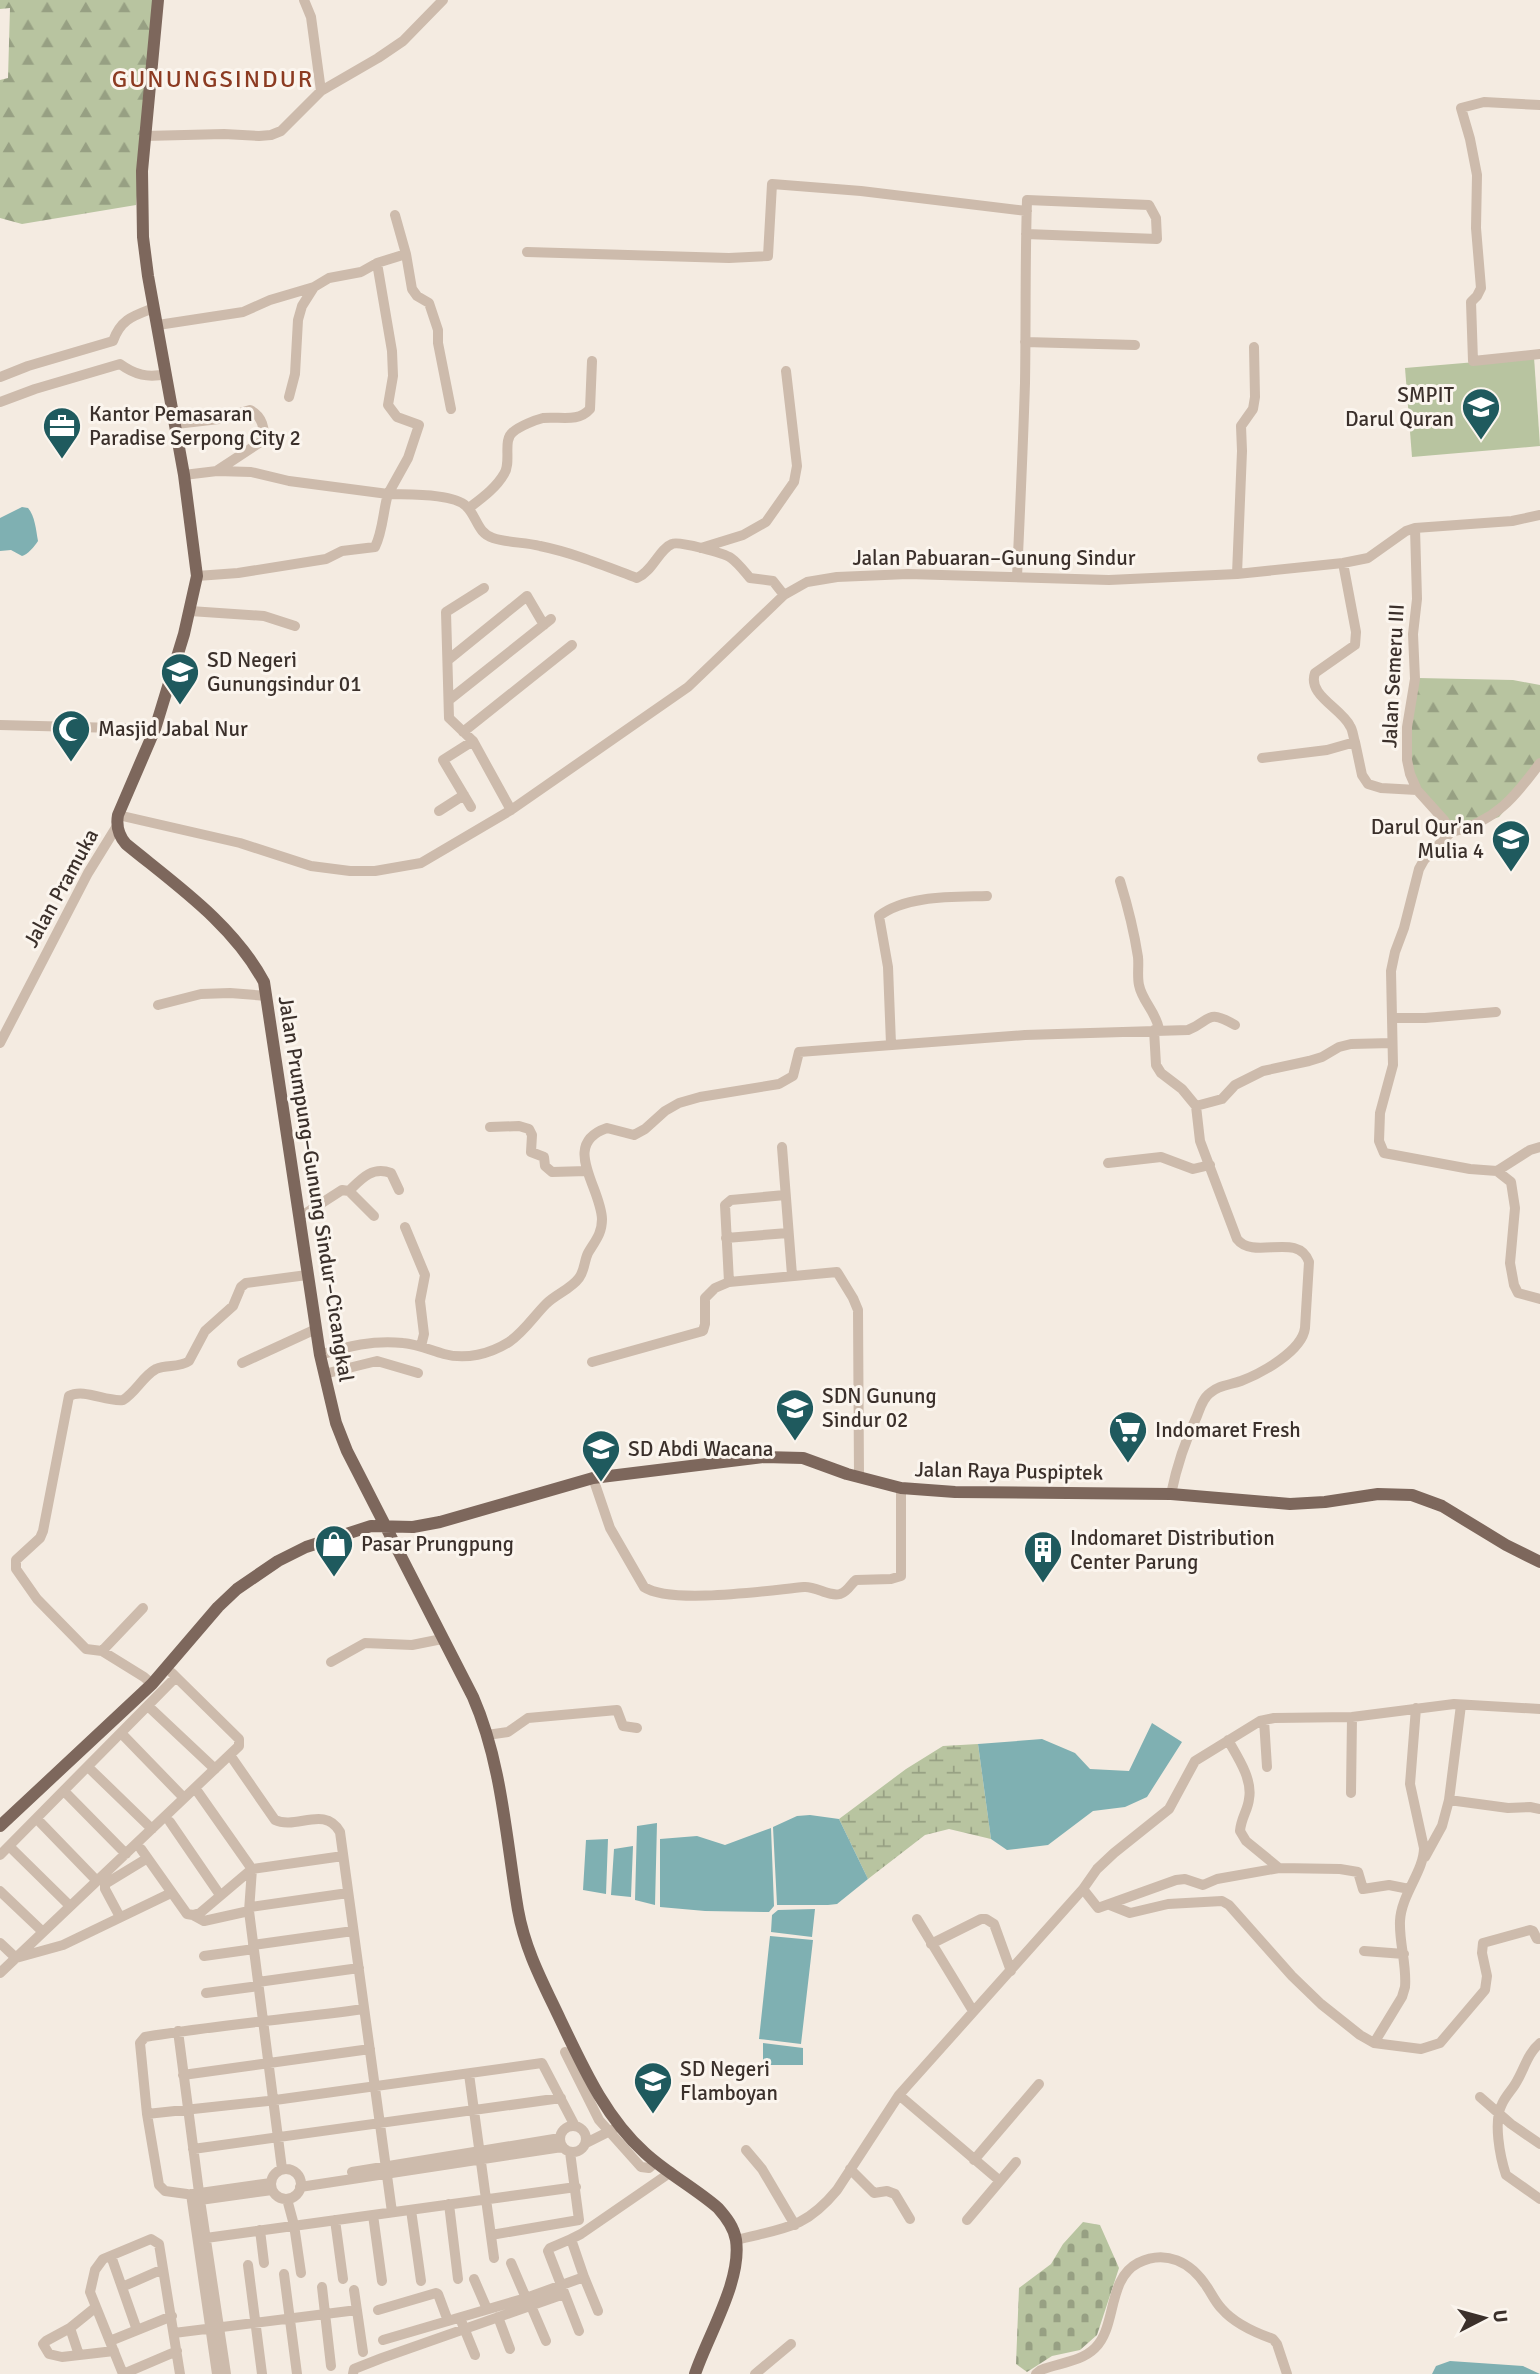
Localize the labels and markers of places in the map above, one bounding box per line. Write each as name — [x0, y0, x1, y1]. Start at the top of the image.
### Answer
place label: SMPIT Darul Quran — [1345, 382, 1455, 432]
school or university icon: SMPIT Darul Quran — [1460, 386, 1502, 441]
place label: Kantor Pemasaran Paradise Serpong City 2 — [89, 401, 301, 451]
office icon: Kantor Pemasaran Paradise Serpong City 2 — [41, 405, 83, 460]
place label: SD Negeri Gunungsindur 01 — [207, 647, 362, 697]
school or university icon: SD Negeri Gunungsindur 01 — [159, 651, 201, 706]
mosque icon: Masjid Jabal Nur — [50, 708, 92, 763]
place label: Masjid Jabal Nur — [98, 716, 248, 742]
place label: Darul Qur'an Mulia 4 — [1371, 814, 1484, 864]
school or university icon: Darul Qur'an Mulia 4 — [1490, 818, 1532, 873]
place label: SDN Gunung Sindur 02 — [822, 1383, 937, 1433]
school or university icon: SDN Gunung Sindur 02 — [774, 1387, 816, 1442]
supermarket icon: Indomaret Fresh — [1107, 1409, 1149, 1464]
place label: Indomaret Fresh — [1155, 1417, 1301, 1443]
school or university icon: SD Abdi Wacana — [580, 1428, 622, 1483]
place label: SD Abdi Wacana — [628, 1436, 773, 1462]
shop icon: Pasar Prungpung — [313, 1523, 355, 1578]
place label: Indomaret Distribution Center Parung — [1070, 1525, 1275, 1575]
building icon: Indomaret Distribution Center Parung — [1022, 1529, 1064, 1584]
place label: Pasar Prungpung — [361, 1531, 514, 1557]
place label: SD Negeri Flamboyan — [680, 2056, 778, 2106]
school or university icon: SD Negeri Flamboyan — [632, 2060, 674, 2115]

